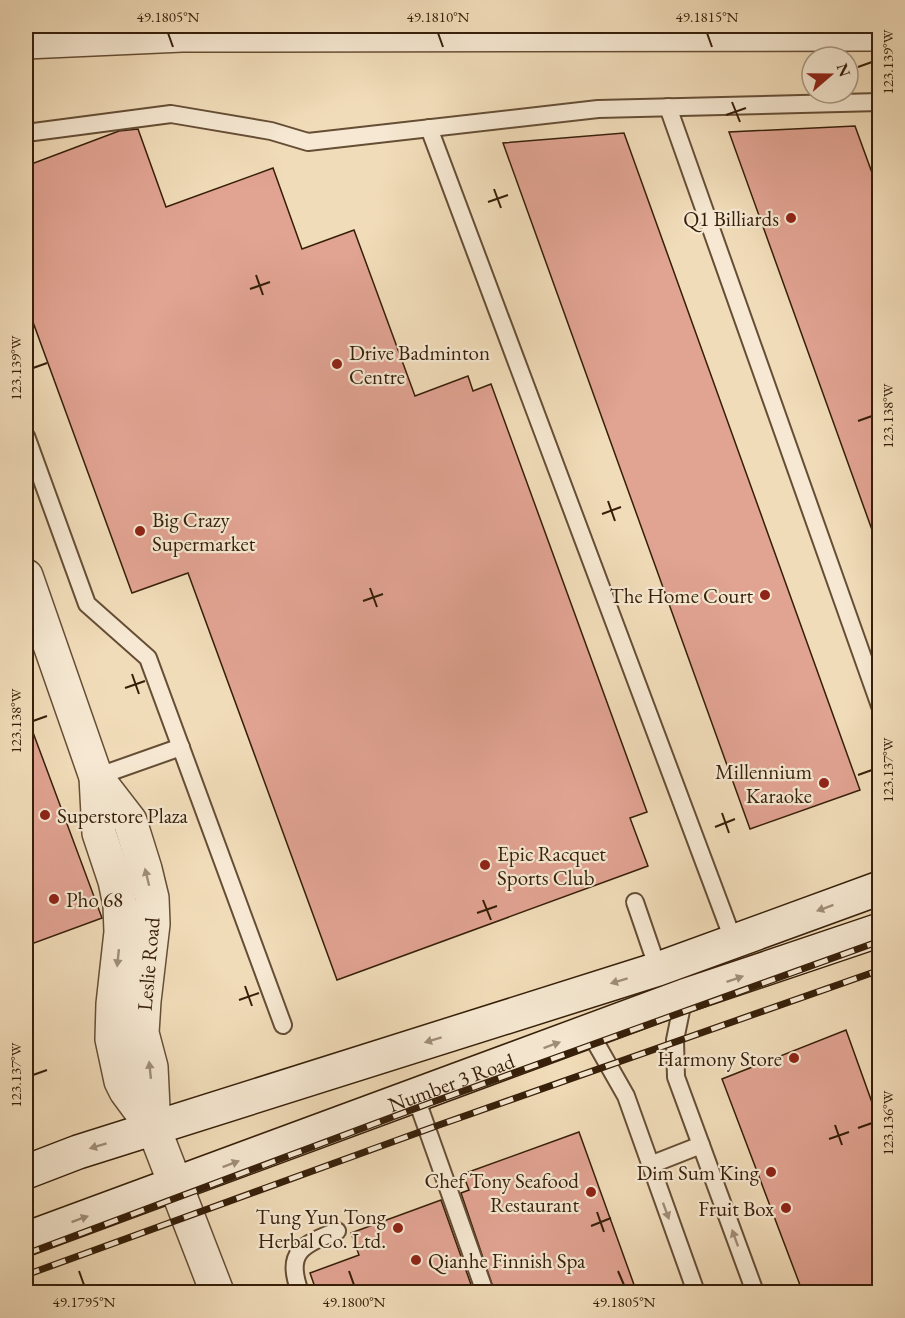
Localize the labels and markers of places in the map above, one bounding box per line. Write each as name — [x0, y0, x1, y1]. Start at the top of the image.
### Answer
place label: Q1 Billiards — [683, 205, 779, 233]
marker: Q1 Billiards — [784, 211, 798, 225]
place label: Drive Badminton Centre — [349, 339, 490, 390]
marker: Drive Badminton Centre — [330, 357, 344, 371]
place label: Big Crazy Supermarket — [152, 506, 256, 557]
marker: Big Crazy Supermarket — [133, 524, 147, 538]
place label: The Home Court — [610, 582, 753, 609]
marker: The Home Court — [758, 588, 772, 602]
place label: Millennium Karaoke — [715, 758, 812, 809]
marker: Millennium Karaoke — [817, 776, 831, 790]
place label: Superstore Plaza — [57, 802, 189, 829]
marker: Superstore Plaza — [38, 808, 52, 822]
place label: Epic Racquet Sports Club — [497, 840, 606, 891]
marker: Epic Racquet Sports Club — [478, 858, 492, 872]
place label: Pho 68 — [66, 886, 123, 913]
marker: Pho 68 — [47, 892, 61, 906]
place label: Harmony Store — [657, 1045, 782, 1072]
marker: Harmony Store — [787, 1051, 801, 1065]
place label: Dim Sum King — [636, 1159, 760, 1186]
marker: Dim Sum King — [764, 1165, 778, 1179]
place label: Chef Tony Seafood Restaurant — [424, 1167, 579, 1218]
marker: Chef Tony Seafood Restaurant — [584, 1185, 598, 1199]
place label: Fruit Box — [698, 1195, 774, 1222]
marker: Fruit Box — [779, 1201, 793, 1215]
place label: Tung Yun Tong Herbal Co. Ltd. — [255, 1203, 387, 1254]
marker: Tung Yun Tong Herbal Co. Ltd. — [391, 1221, 405, 1235]
place label: Qianhe Finnish Spa — [428, 1247, 586, 1275]
marker: Qianhe Finnish Spa — [409, 1253, 423, 1267]

